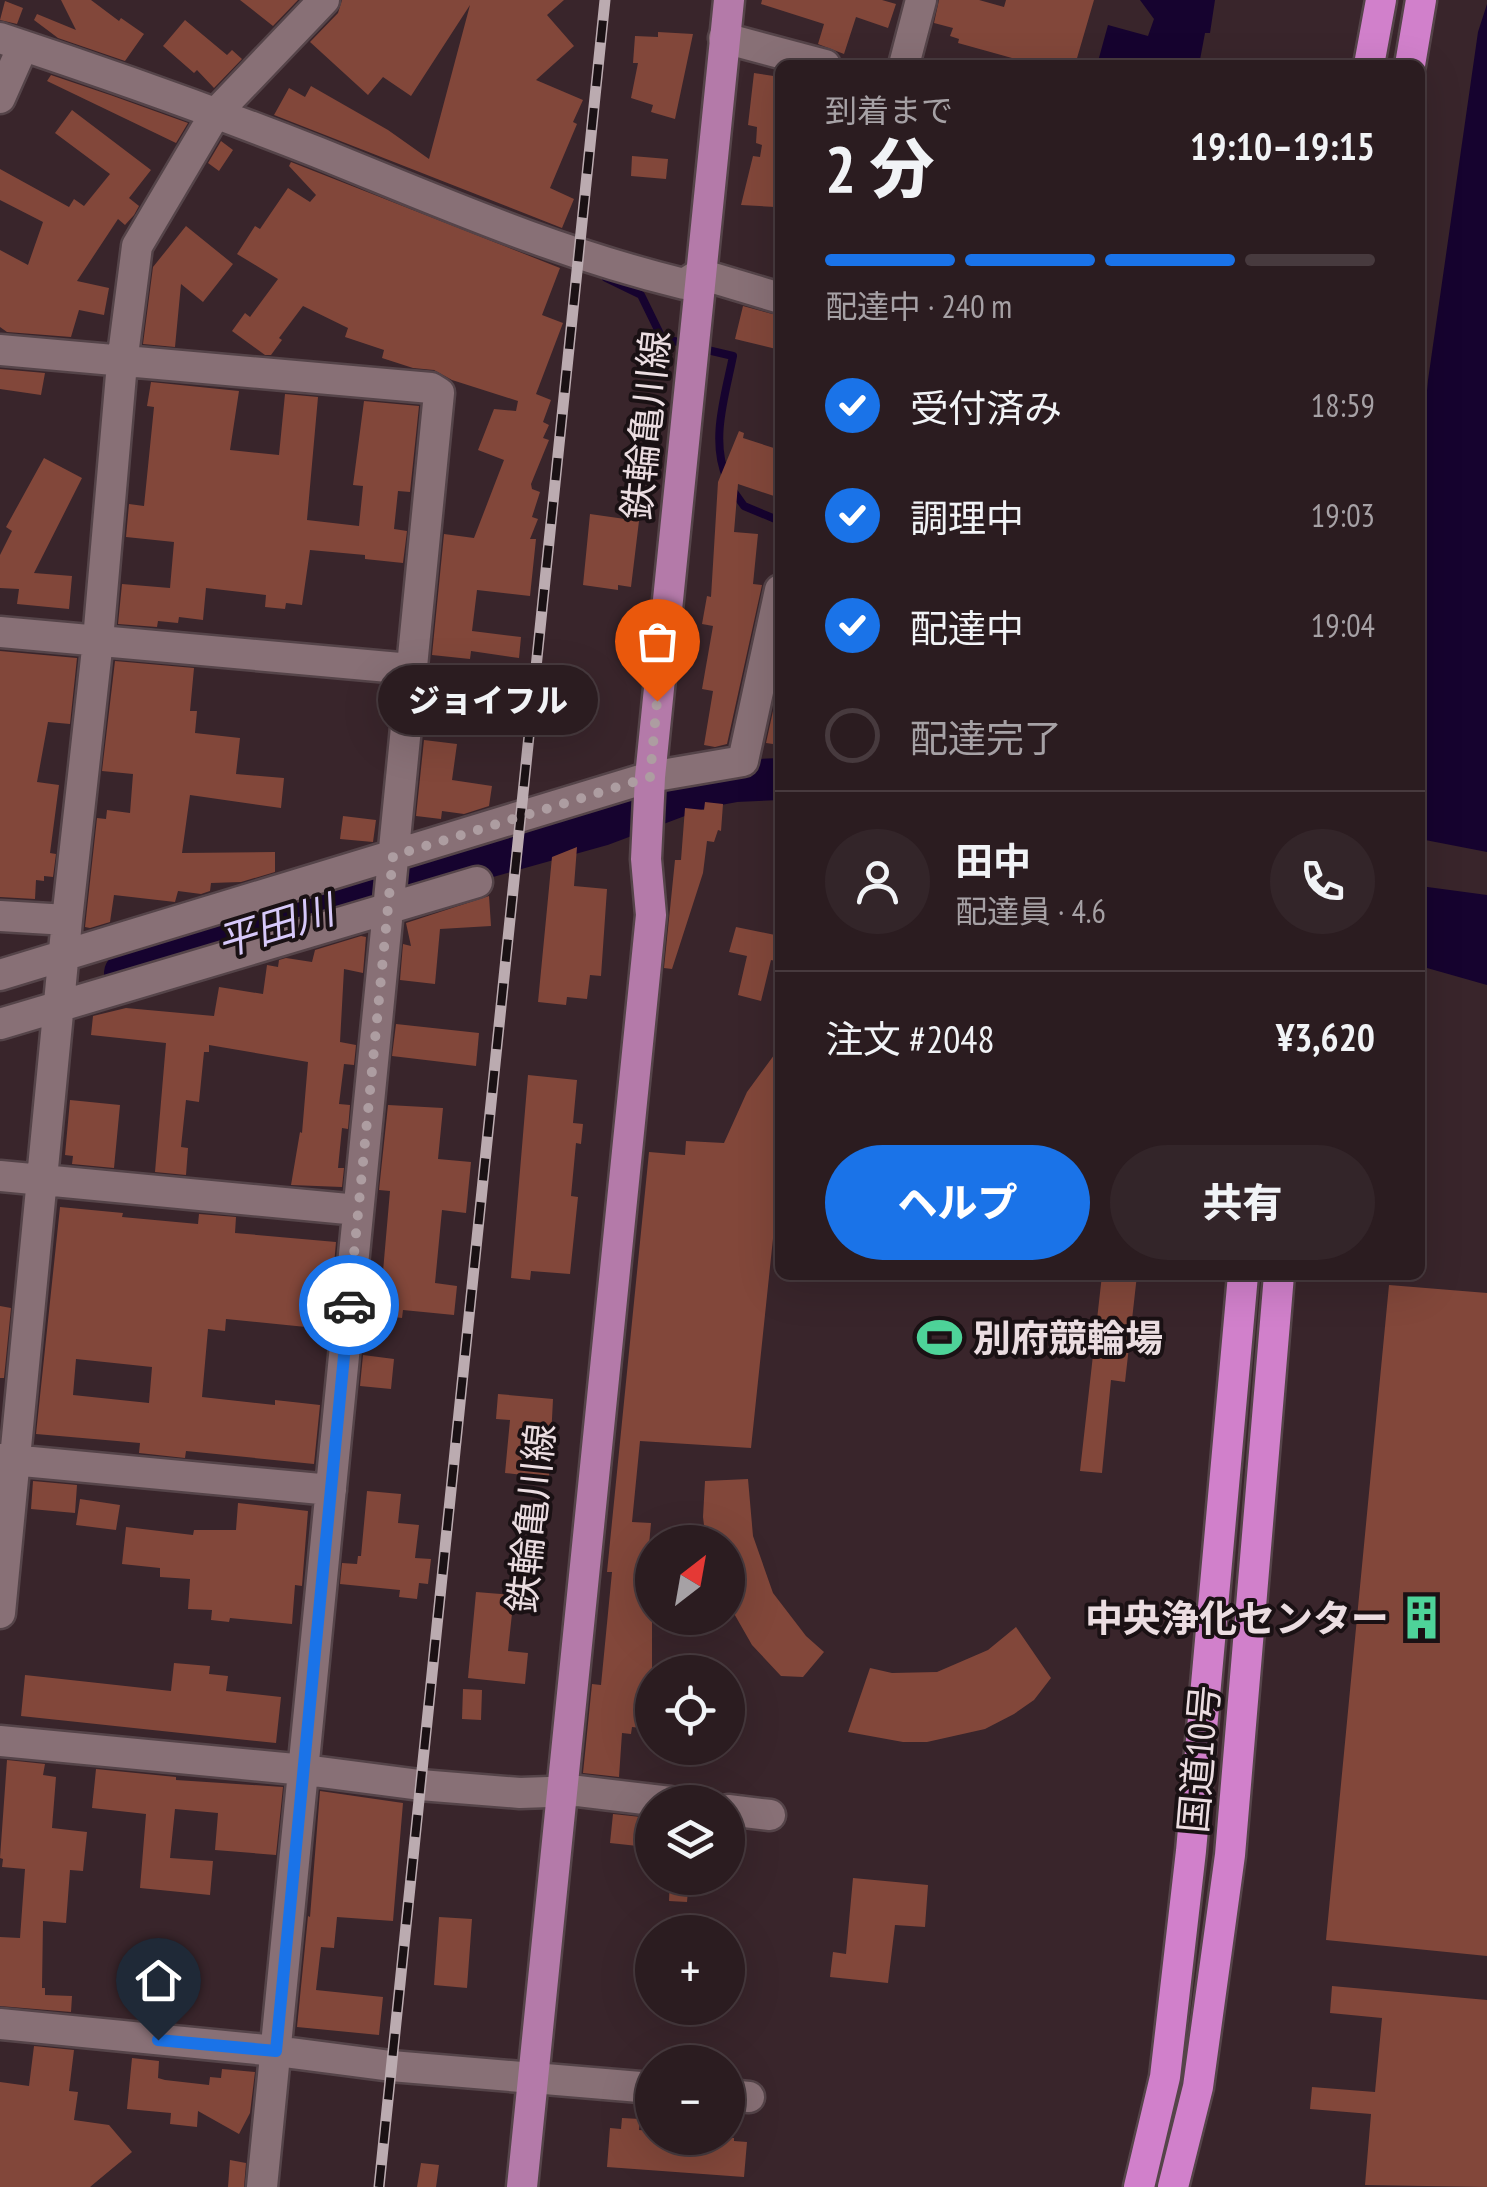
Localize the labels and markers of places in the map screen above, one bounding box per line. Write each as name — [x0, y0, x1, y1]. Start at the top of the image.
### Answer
pin — [615, 599, 700, 702]
callout: ジョイフル — [377, 666, 597, 736]
sports icon: 別府競輪場 — [916, 1313, 964, 1361]
place label: 別府競輪場 — [973, 1313, 1163, 1362]
place label: 中央浄化センター — [1085, 1593, 1389, 1642]
building icon: 中央浄化センター — [1398, 1593, 1446, 1641]
pin — [116, 1938, 201, 2041]

